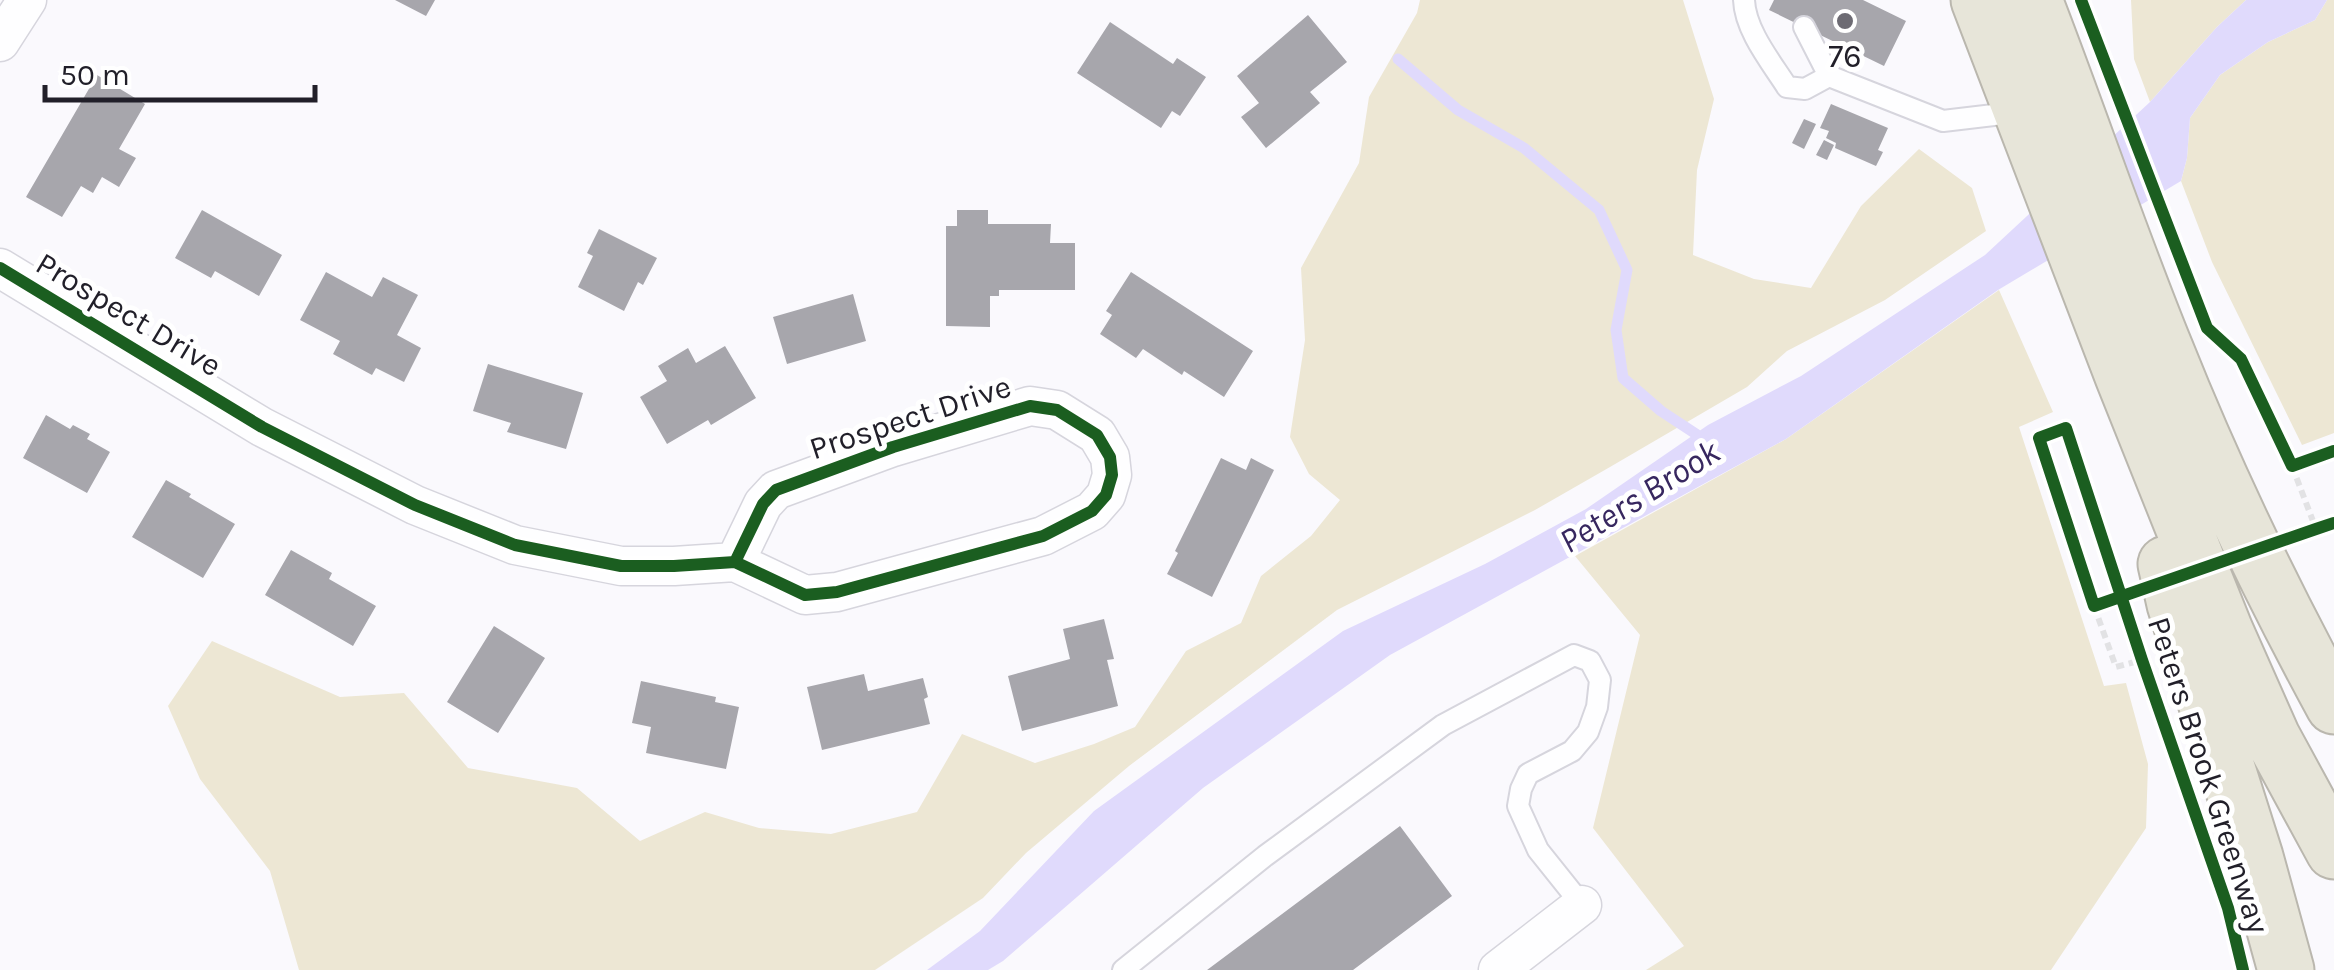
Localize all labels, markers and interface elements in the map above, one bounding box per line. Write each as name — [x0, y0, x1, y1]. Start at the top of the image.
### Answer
marker: 76 — [1834, 10, 1856, 32]
place label: 76 — [1828, 38, 1862, 75]
scale bar — [45, 40, 315, 102]
text: 50 m — [60, 57, 130, 93]
street label: Prospect Drive — [29, 245, 228, 384]
street label: Prospect Drive — [805, 367, 1016, 467]
water label: Peters Brook — [1551, 431, 1727, 562]
street label: Peters Brook Greenway — [2140, 612, 2277, 938]

